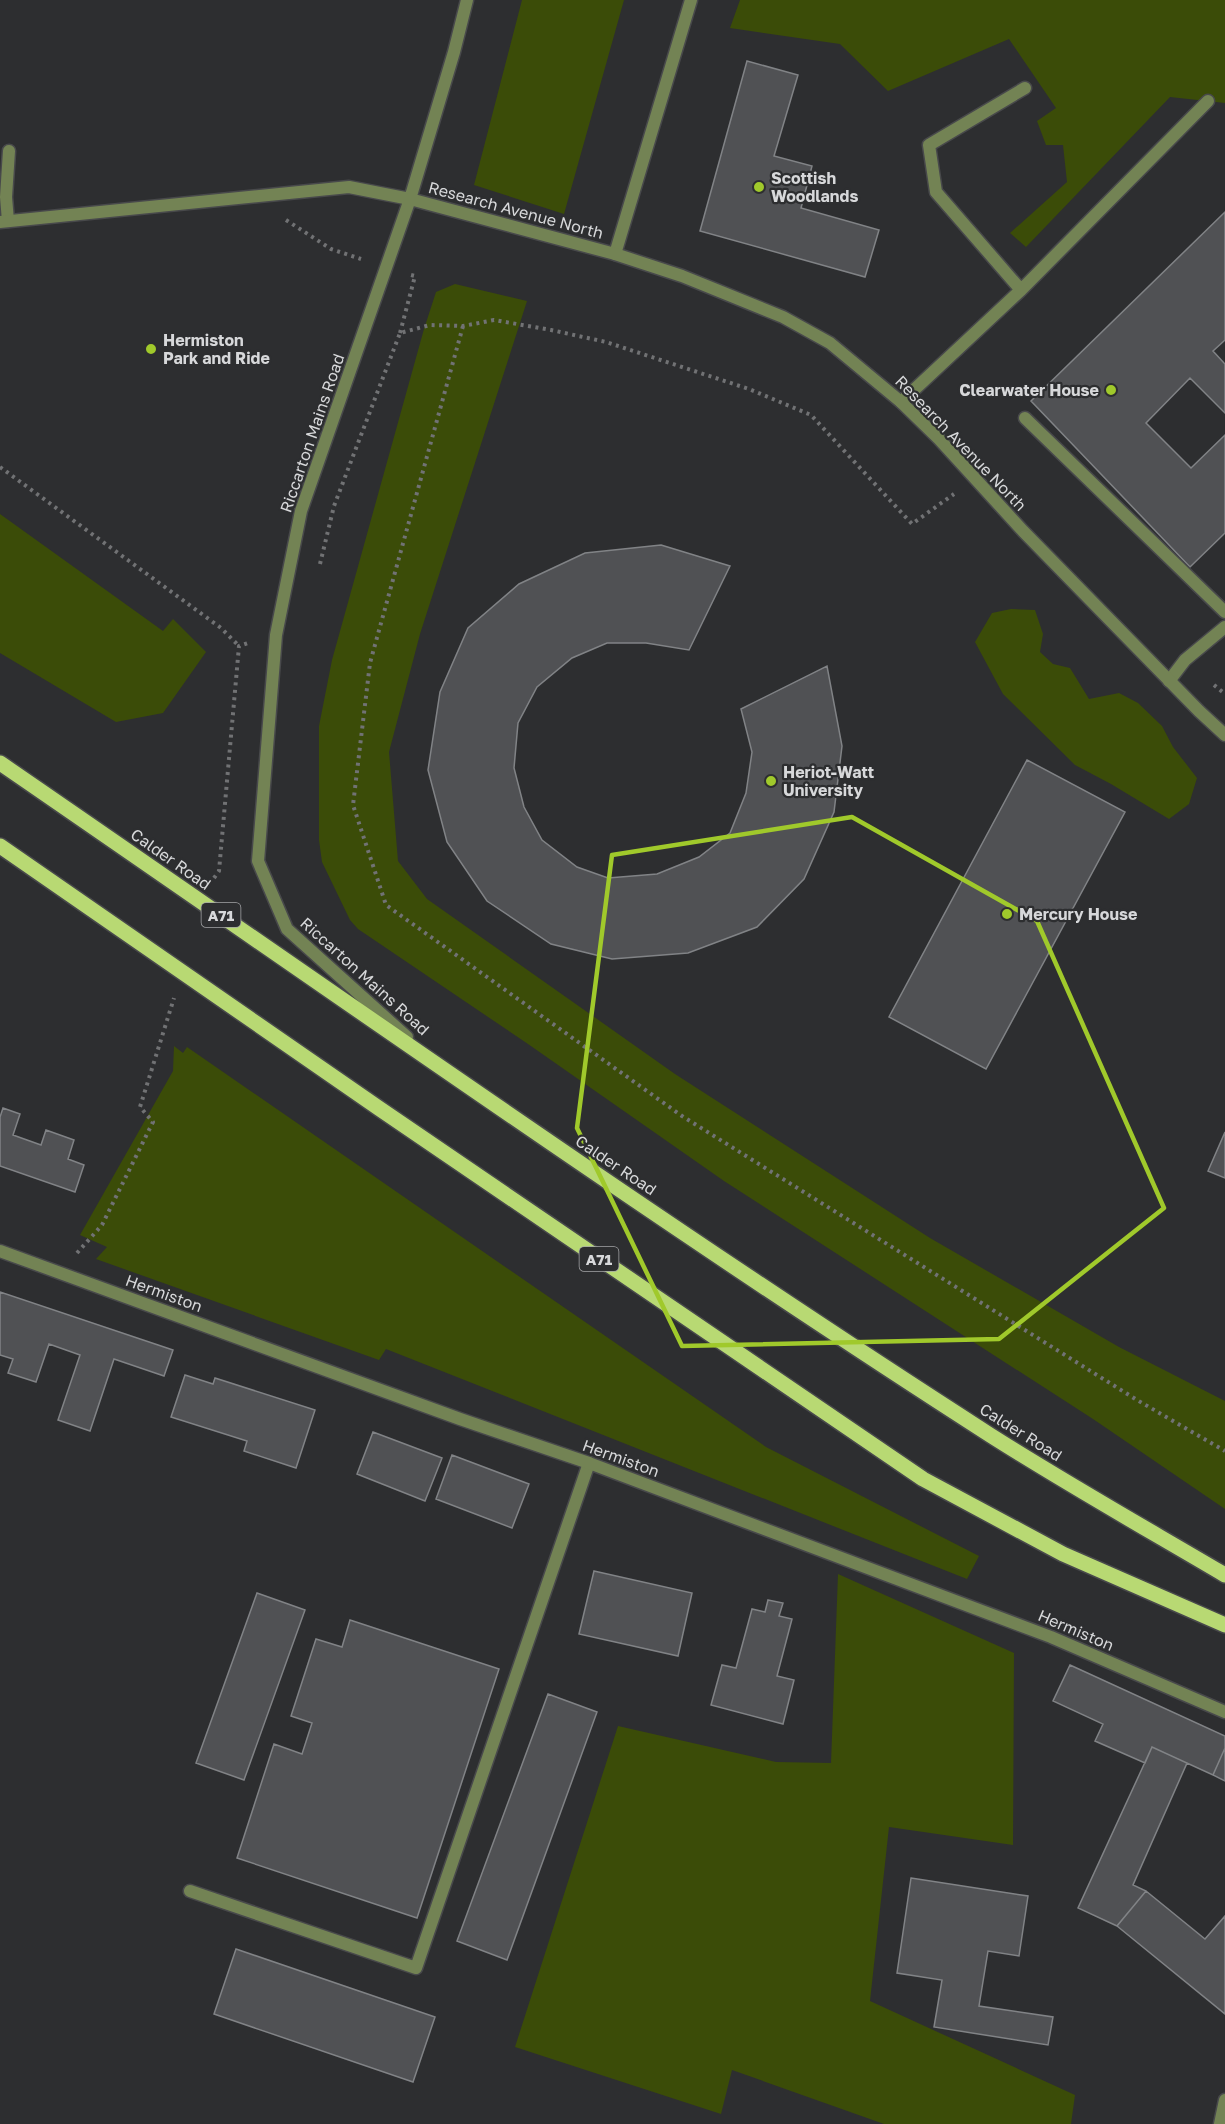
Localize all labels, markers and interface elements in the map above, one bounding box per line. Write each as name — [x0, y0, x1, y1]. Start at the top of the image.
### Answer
place label: Scottish Woodlands — [771, 168, 858, 206]
street label: Research Avenue North — [426, 177, 606, 243]
marker: Scottish Woodlands — [752, 180, 766, 194]
place label: Hermiston Park and Ride — [163, 330, 270, 368]
marker: Hermiston Park and Ride — [144, 342, 158, 356]
street label: Riccarton Mains Road — [275, 351, 349, 515]
street label: Research Avenue North — [891, 371, 1031, 515]
place label: Clearwater House — [959, 380, 1099, 400]
marker: Clearwater House — [1104, 383, 1118, 397]
place label: Heriot-Watt University — [783, 762, 874, 800]
marker: Heriot-Watt University — [764, 774, 778, 788]
street label: Calder Road — [127, 824, 215, 894]
road number: A71 — [202, 903, 240, 927]
place label: Mercury House — [1019, 904, 1137, 924]
marker: Mercury House — [1000, 907, 1014, 921]
street label: Riccarton Mains Road — [296, 913, 434, 1039]
street label: Calder Road — [572, 1131, 660, 1199]
road number: A71 — [580, 1247, 618, 1271]
street label: Hermiston — [123, 1270, 205, 1316]
street label: Calder Road — [976, 1399, 1066, 1465]
street label: Hermiston — [580, 1435, 662, 1481]
street label: Hermiston — [1035, 1605, 1117, 1655]

